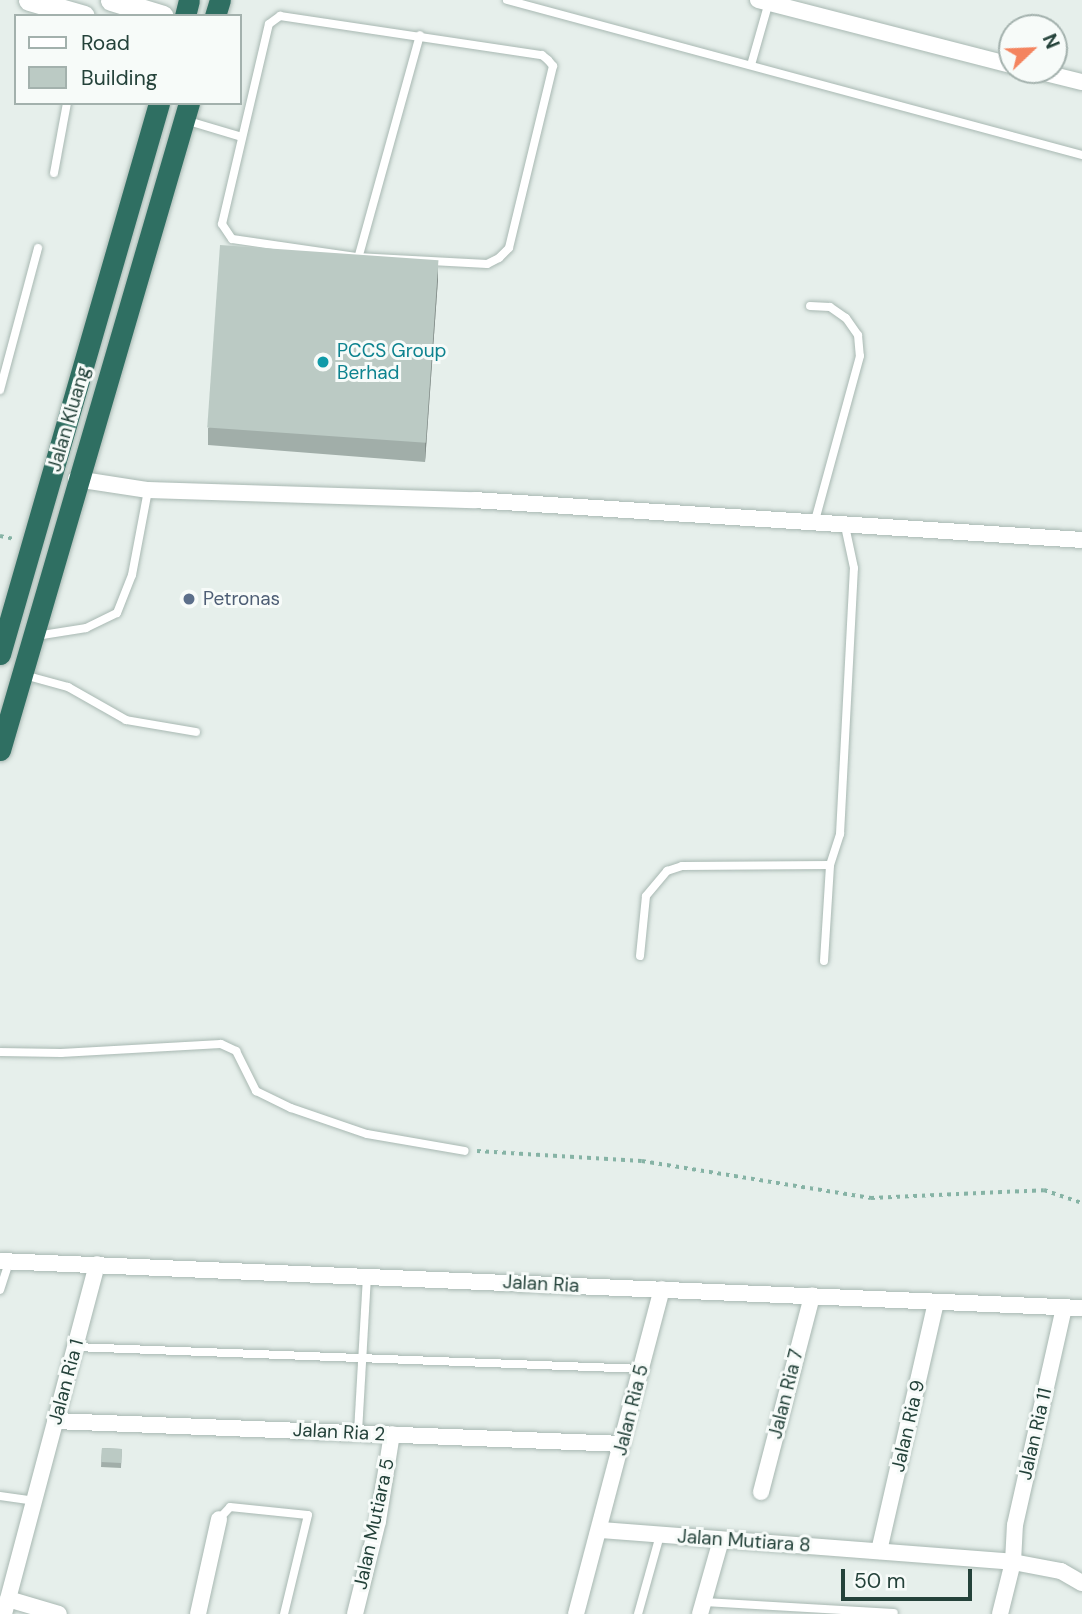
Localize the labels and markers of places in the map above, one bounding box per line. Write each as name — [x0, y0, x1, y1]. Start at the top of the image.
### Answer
place label: PCCS Group Berhad — [337, 340, 446, 384]
marker: PCCS Group Berhad — [315, 354, 331, 370]
place label: Petronas — [203, 588, 280, 610]
marker: Petronas — [181, 591, 197, 607]

